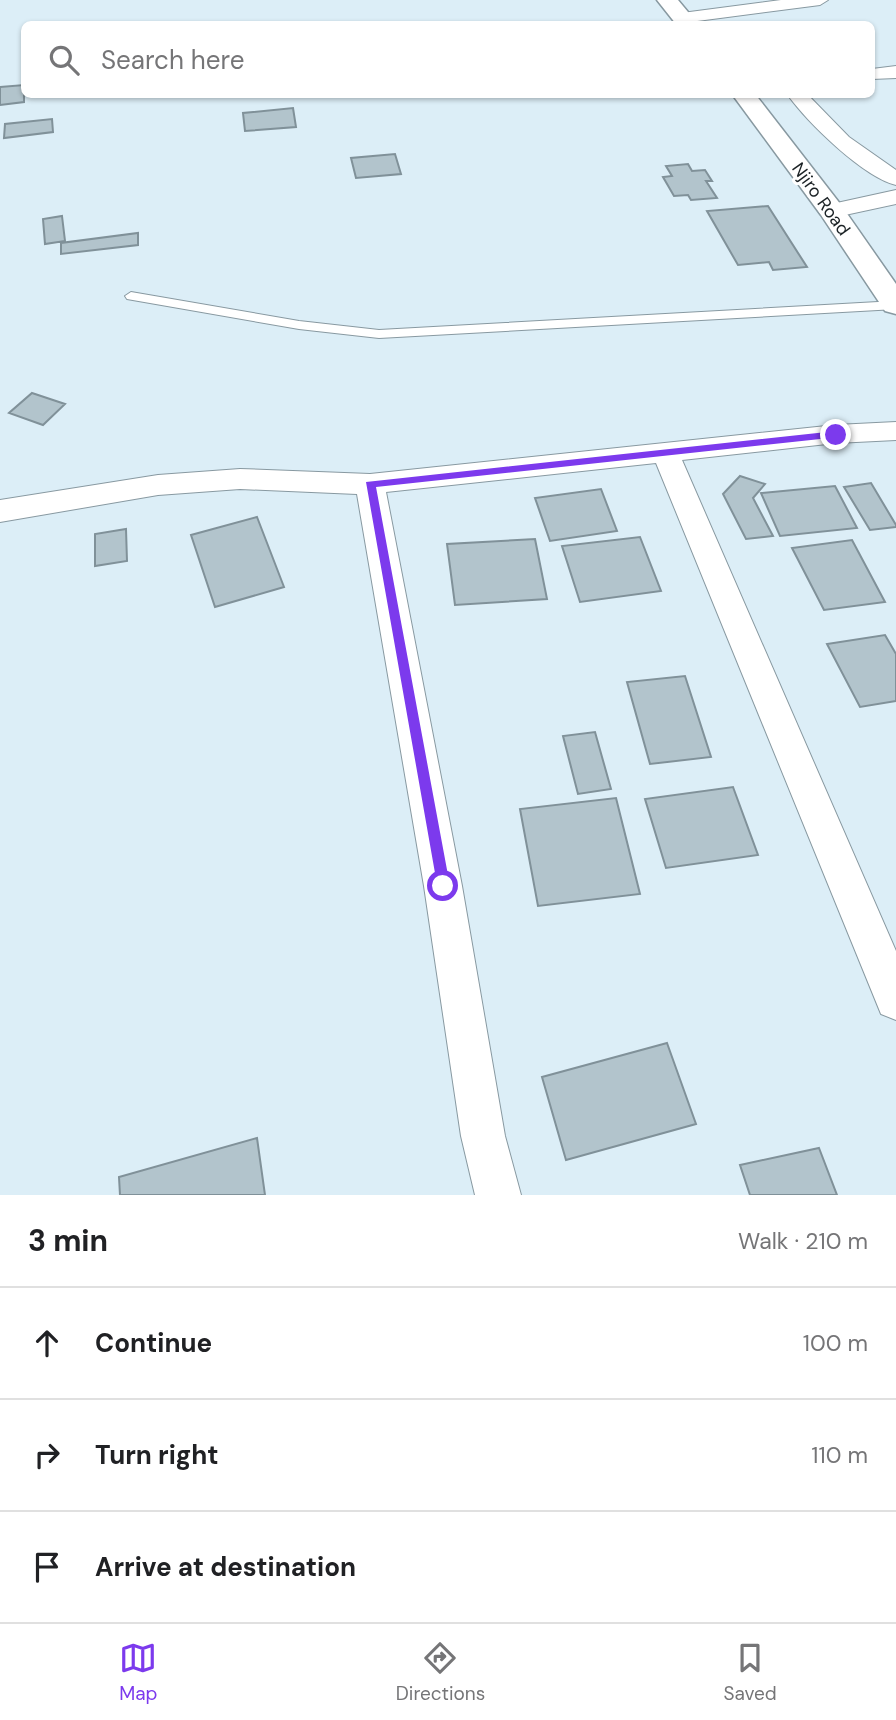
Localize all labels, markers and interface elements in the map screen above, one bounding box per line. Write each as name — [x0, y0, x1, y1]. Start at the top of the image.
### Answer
search box — [21, 21, 875, 98]
icon: search — [45, 41, 83, 79]
text: Search here — [101, 43, 244, 77]
street label: Njiro Road — [786, 158, 856, 240]
route end — [820, 419, 851, 450]
route start — [427, 870, 458, 901]
text: 3 min — [28, 1221, 108, 1260]
text: Walk · 210 m — [738, 1226, 868, 1256]
icon: ahead — [28, 1324, 66, 1362]
text: Continue — [95, 1326, 212, 1360]
text: 100 m — [803, 1328, 868, 1358]
icon: right — [28, 1436, 66, 1474]
text: Turn right — [95, 1438, 219, 1472]
text: 110 m — [811, 1440, 868, 1470]
icon: arrive — [28, 1548, 66, 1586]
text: Arrive at destination — [95, 1550, 356, 1584]
tab: Map — [119, 1639, 157, 1706]
tab: Directions — [396, 1639, 485, 1706]
tab: Saved — [724, 1639, 777, 1706]

